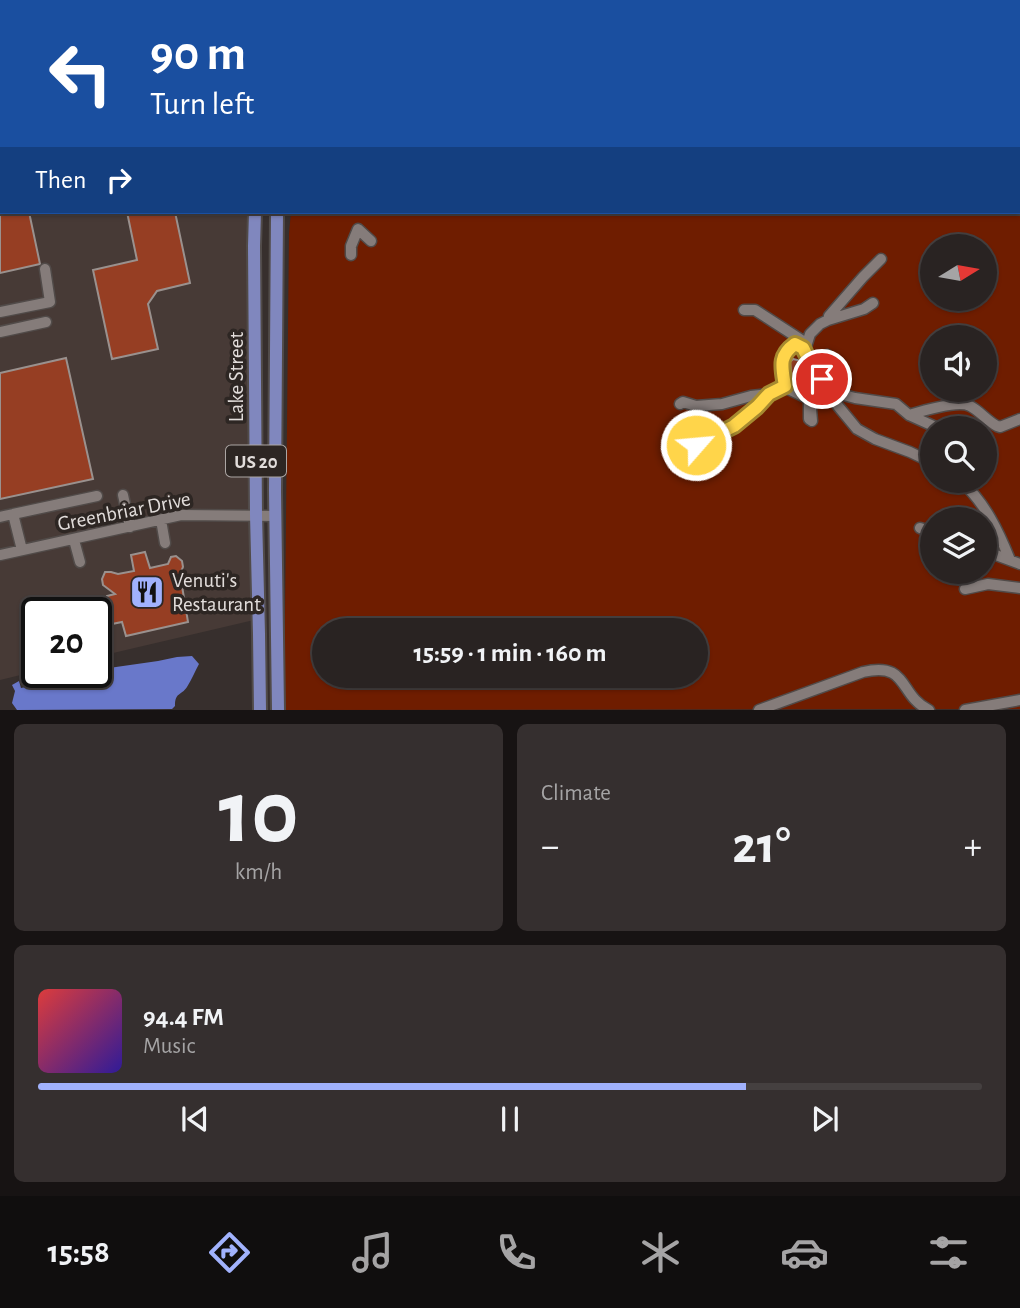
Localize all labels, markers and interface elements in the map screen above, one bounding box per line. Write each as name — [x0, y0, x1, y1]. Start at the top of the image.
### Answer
icon: left — [35, 28, 126, 119]
text: 90 m — [150, 30, 246, 79]
text: Turn left — [150, 88, 254, 120]
icon: right — [100, 161, 138, 199]
text: Then — [35, 167, 86, 193]
north arrow — [920, 234, 998, 312]
map controls — [920, 234, 997, 584]
button: sound — [920, 325, 997, 402]
street label: Lake Street — [226, 332, 247, 422]
pin — [792, 349, 852, 409]
icon: arrive — [803, 360, 841, 398]
position arrow — [659, 408, 733, 482]
button: search — [920, 416, 997, 493]
road number: US 20 — [226, 446, 286, 476]
street label: Greenbriar Drive — [56, 488, 192, 535]
button: layers — [920, 507, 997, 584]
place label: Venuti's Restaurant — [172, 570, 261, 615]
restaurant icon: Venuti's Restaurant — [128, 573, 166, 611]
speed limit sign: 20 — [21, 597, 112, 688]
text: 15:59 · 1 min · 160 m — [413, 640, 607, 666]
text: 10 — [218, 768, 299, 859]
text: Climate — [541, 782, 611, 805]
text: 21° — [732, 820, 791, 872]
text: − — [541, 828, 559, 866]
text: + — [964, 828, 982, 866]
text: km/h — [235, 861, 282, 884]
text: 94.4 FM — [143, 1004, 224, 1030]
text: Music — [143, 1035, 195, 1058]
icon: previous — [176, 1100, 214, 1138]
icon: pause — [491, 1100, 529, 1138]
icon: next — [806, 1100, 844, 1138]
icon: directions — [205, 1228, 254, 1277]
icon: music — [348, 1228, 397, 1277]
icon: phone — [492, 1228, 541, 1277]
icon: climate — [636, 1228, 685, 1277]
icon: car — [780, 1228, 829, 1277]
icon: filters — [924, 1228, 973, 1277]
text: 15:58 — [47, 1236, 110, 1268]

